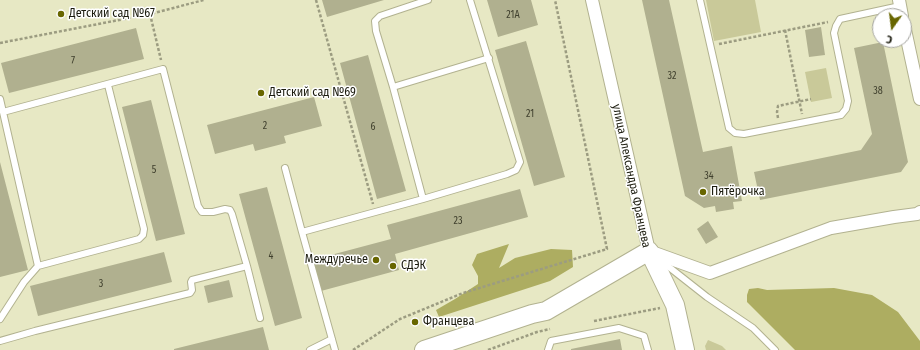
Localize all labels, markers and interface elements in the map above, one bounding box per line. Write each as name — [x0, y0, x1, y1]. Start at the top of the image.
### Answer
place label: Детский сад №67 — [69, 7, 155, 21]
north arrow — [872, 8, 912, 48]
marker: Детский сад №67 — [56, 9, 66, 19]
house number: 21А — [506, 9, 520, 21]
text: С — [885, 32, 894, 46]
house number: 7 — [71, 55, 75, 67]
house number: 32 — [668, 70, 676, 82]
house number: 38 — [873, 85, 883, 97]
place label: Детский сад №69 — [269, 86, 356, 100]
marker: Детский сад №69 — [256, 88, 266, 98]
street label: улица Александра Францева — [609, 103, 653, 249]
house number: 21 — [526, 108, 534, 120]
house number: 2 — [263, 120, 267, 132]
house number: 6 — [371, 121, 375, 133]
house number: 5 — [152, 164, 156, 176]
house number: 34 — [704, 170, 714, 182]
place label: Пятёрочка — [711, 185, 765, 199]
marker: Пятёрочка — [698, 187, 708, 197]
house number: 23 — [454, 215, 462, 227]
house number: 4 — [269, 250, 273, 262]
place label: Междуречье — [305, 253, 368, 267]
marker: Междуречье — [371, 255, 381, 265]
place label: СДЭК — [401, 259, 426, 273]
marker: СДЭК — [388, 261, 398, 271]
house number: 3 — [99, 278, 103, 290]
place label: Францева — [423, 315, 474, 329]
marker: Францева — [410, 317, 420, 327]

